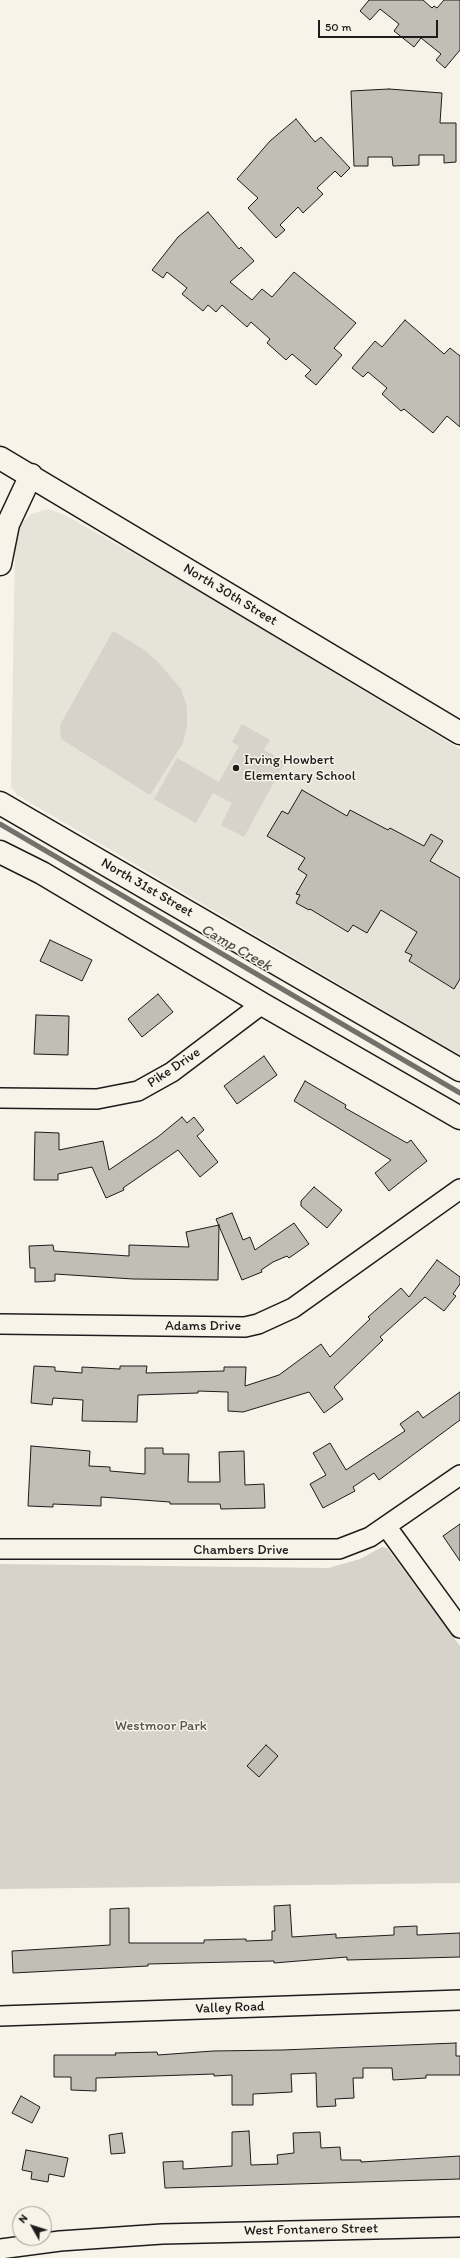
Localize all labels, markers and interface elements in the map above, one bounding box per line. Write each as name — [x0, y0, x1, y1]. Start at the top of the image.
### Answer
scale bar — [320, 12, 440, 38]
text: 50 m — [325, 20, 351, 34]
street label: North 30th Street — [180, 560, 280, 630]
place label: Irving Howbert Elementary School — [244, 752, 356, 784]
marker: Irving Howbert Elementary School — [231, 763, 241, 773]
street label: North 31st Street — [98, 855, 196, 921]
water label: Camp Creek — [198, 921, 274, 975]
street label: Pike Drive — [144, 1044, 204, 1092]
street label: Adams Drive — [165, 1318, 241, 1334]
street label: Chambers Drive — [193, 1542, 289, 1558]
park label: Westmoor Park — [115, 1718, 207, 1734]
street label: Valley Road — [195, 1998, 265, 2018]
north arrow — [12, 2206, 52, 2246]
text: N — [16, 2212, 30, 2226]
street label: West Fontanero Street — [244, 2220, 378, 2240]

